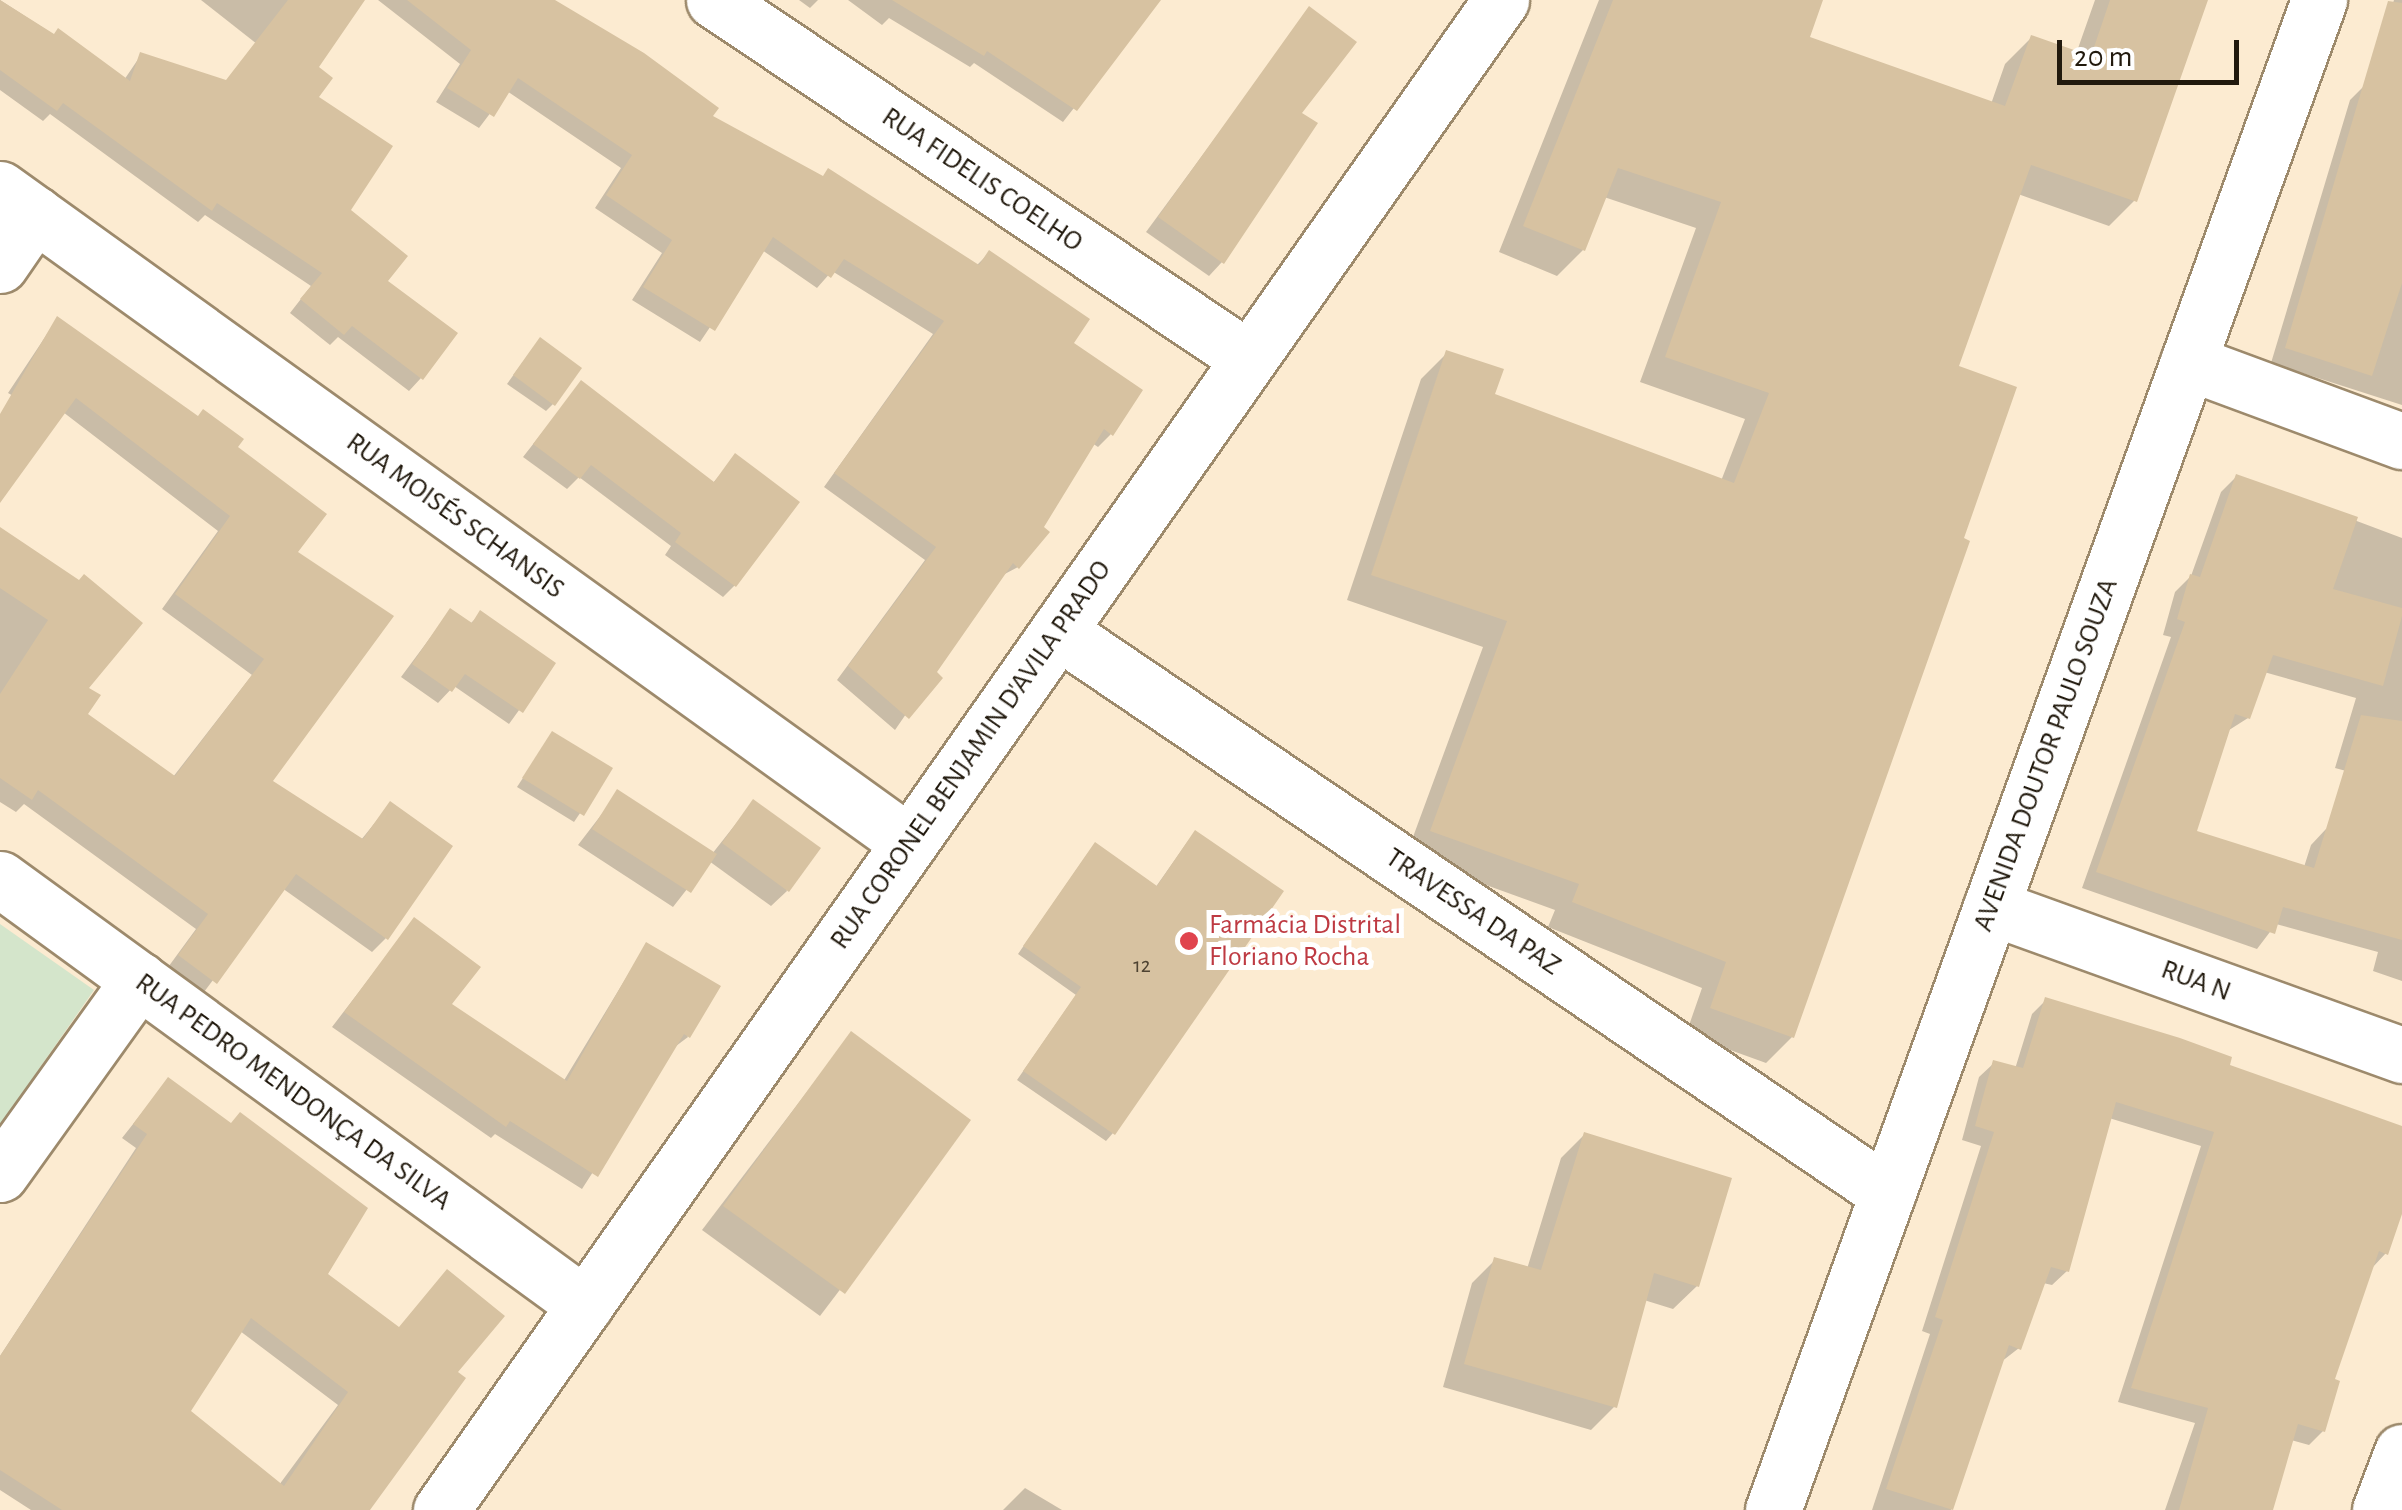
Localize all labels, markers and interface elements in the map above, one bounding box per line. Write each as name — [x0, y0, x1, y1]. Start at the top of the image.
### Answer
scale bar — [2062, 20, 2244, 82]
text: 20 m — [2074, 42, 2132, 72]
street label: RUA FIDELIS COELHO — [875, 100, 1089, 260]
street label: RUA MOISÉS SCHANSIS — [340, 426, 570, 606]
street label: RUA CORONEL BENJAMIN D'AVILA PRADO — [823, 554, 1119, 956]
street label: AVENIDA DOUTOR PAULO SOUZA — [1966, 574, 2126, 936]
street label: TRAVESSA DA PAZ — [1379, 841, 1567, 983]
place label: Farmácia Distrital Floriano Rocha — [1209, 908, 1401, 974]
marker: Farmácia Distrital Floriano Rocha — [1178, 930, 1200, 952]
house number: 12 — [1133, 953, 1151, 979]
street label: RUA N — [2156, 953, 2236, 1009]
street label: RUA PEDRO MENDONÇA DA SILVA — [129, 966, 457, 1218]

